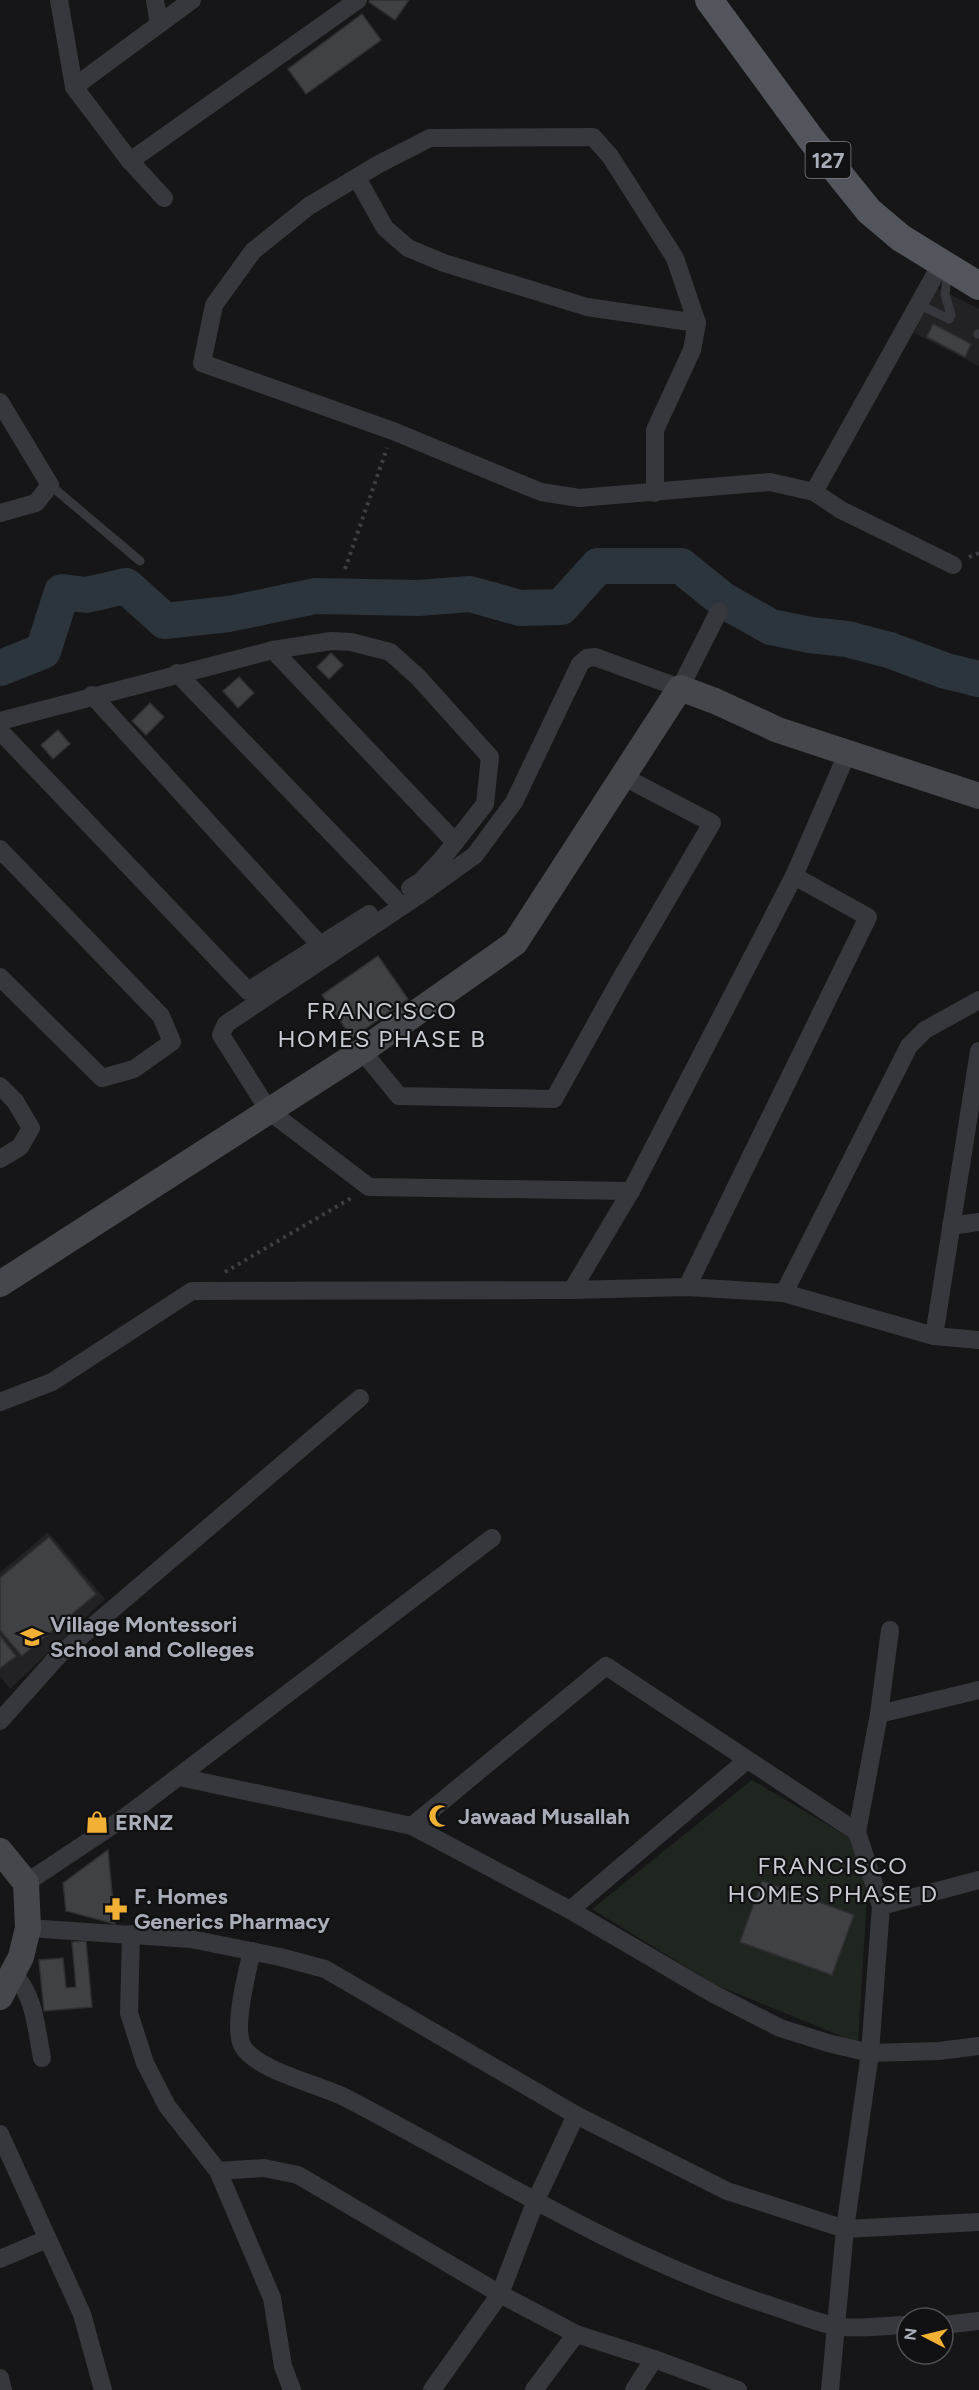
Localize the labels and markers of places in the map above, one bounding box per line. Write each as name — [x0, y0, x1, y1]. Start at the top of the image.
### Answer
place label: Village Montessori School and Colleges — [50, 1611, 254, 1663]
school or university icon: Village Montessori School and Colleges — [19, 1624, 45, 1650]
mosque icon: Jawaad Musallah — [427, 1803, 453, 1829]
place label: Jawaad Musallah — [458, 1803, 630, 1830]
shop icon: ERNZ — [84, 1809, 110, 1835]
place label: ERNZ — [115, 1809, 173, 1836]
place label: F. Homes Generics Pharmacy — [134, 1883, 330, 1935]
pharmacy icon: F. Homes Generics Pharmacy — [103, 1896, 129, 1922]

